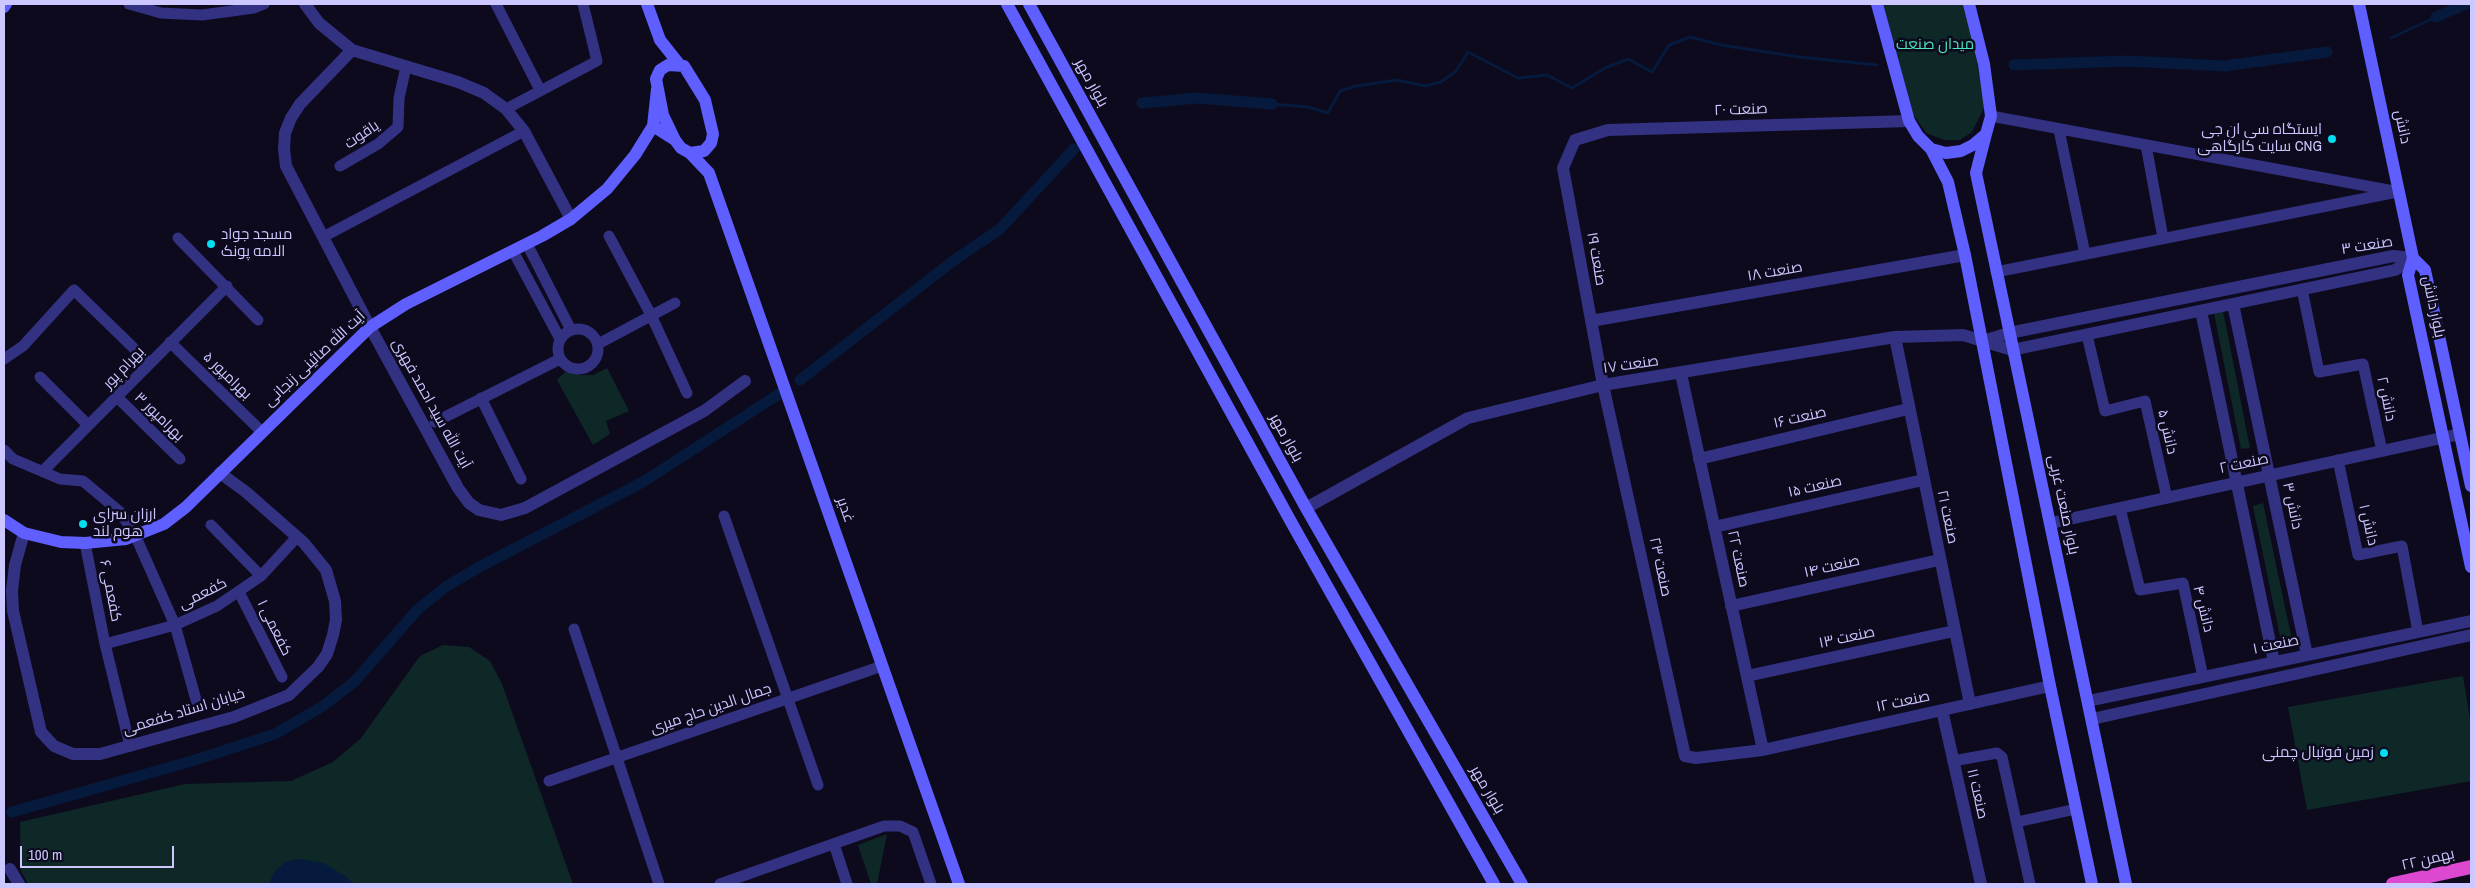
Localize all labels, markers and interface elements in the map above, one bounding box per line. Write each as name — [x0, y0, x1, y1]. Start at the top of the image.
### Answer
park label: میدان صنعت — [1896, 36, 1974, 54]
street label: بلوار مهر — [1070, 56, 1112, 110]
street label: صنعت ۲۰ — [1714, 100, 1768, 120]
street label: دانش — [2390, 109, 2414, 145]
street label: یاقوت — [341, 117, 383, 153]
place label: ایستگاه سی ان جی سایت کارگاهی CNG — [2197, 121, 2322, 156]
marker: ایستگاه سی ان جی سایت کارگاهی CNG — [2326, 133, 2338, 145]
place label: مسجد جواد الامه پونک — [221, 226, 292, 261]
street label: صنعت ۱۹ — [1582, 231, 1610, 287]
street label: صنعت ۳ — [2340, 233, 2394, 259]
marker: مسجد جواد الامه پونک — [205, 238, 217, 250]
street label: صنعت ۱۸ — [1746, 258, 1804, 286]
street label: بلوار دانش — [2418, 274, 2448, 340]
street label: آیت الله صائینی زنجانی — [261, 307, 369, 411]
street label: آیت الله سید احمد فهری — [388, 336, 474, 472]
street label: بهرام پور — [100, 343, 148, 393]
street label: بهرامپور ۵ — [199, 348, 255, 404]
street label: صنعت ۱۷ — [1602, 352, 1660, 378]
street label: دانش ۲ — [2372, 375, 2400, 423]
street label: بهرامپور ۳ — [130, 389, 188, 445]
street label: صنعت ۱۶ — [1772, 403, 1828, 433]
street label: دانش ۵ — [2153, 408, 2181, 456]
street label: بلوار مهر — [1265, 411, 1307, 465]
street label: صنعت ۲ — [2218, 450, 2270, 478]
street label: بلوار صنعت غربی — [2044, 454, 2082, 556]
street label: صنعت ۱۵ — [1786, 472, 1844, 502]
street label: دانش ۳ — [2278, 481, 2306, 531]
street label: صنعت ۲۱ — [1933, 488, 1961, 546]
street label: غدیر — [832, 495, 858, 525]
street label: دانش ۱ — [2355, 502, 2381, 548]
place label: ارزان سرای هوم لند — [93, 506, 156, 541]
marker: ارزان سرای هوم لند — [77, 518, 89, 530]
street label: صنعت ۲۲ — [1723, 529, 1753, 589]
street label: صنعت ۲۳ — [1645, 536, 1675, 598]
street label: صنعت ۱۴ — [1802, 552, 1862, 582]
street label: کفعمی ۶ — [95, 559, 125, 623]
street label: کفعمی — [176, 574, 230, 614]
street label: دانش ۴ — [2189, 584, 2217, 634]
street label: کفعمی ۱ — [253, 597, 295, 659]
street label: صنعت ۱۳ — [1817, 623, 1877, 653]
street label: صنعت ۱ — [2251, 631, 2301, 659]
street label: جمال الدین حاج میری — [648, 680, 774, 738]
street label: خیابان استاد کفعمی — [121, 685, 247, 739]
street label: صنعت ۱۲ — [1874, 688, 1932, 716]
place label: زمین فوتبال چمنی — [2262, 744, 2374, 762]
marker: زمین فوتبال چمنی — [2378, 747, 2390, 759]
street label: بلوار مهر — [1466, 763, 1508, 817]
street label: صنعت ۱۱ — [1962, 767, 1992, 821]
scale bar — [22, 836, 176, 868]
text: 100 m — [28, 844, 62, 865]
street label: ۲۲ بهمن — [2400, 845, 2456, 875]

